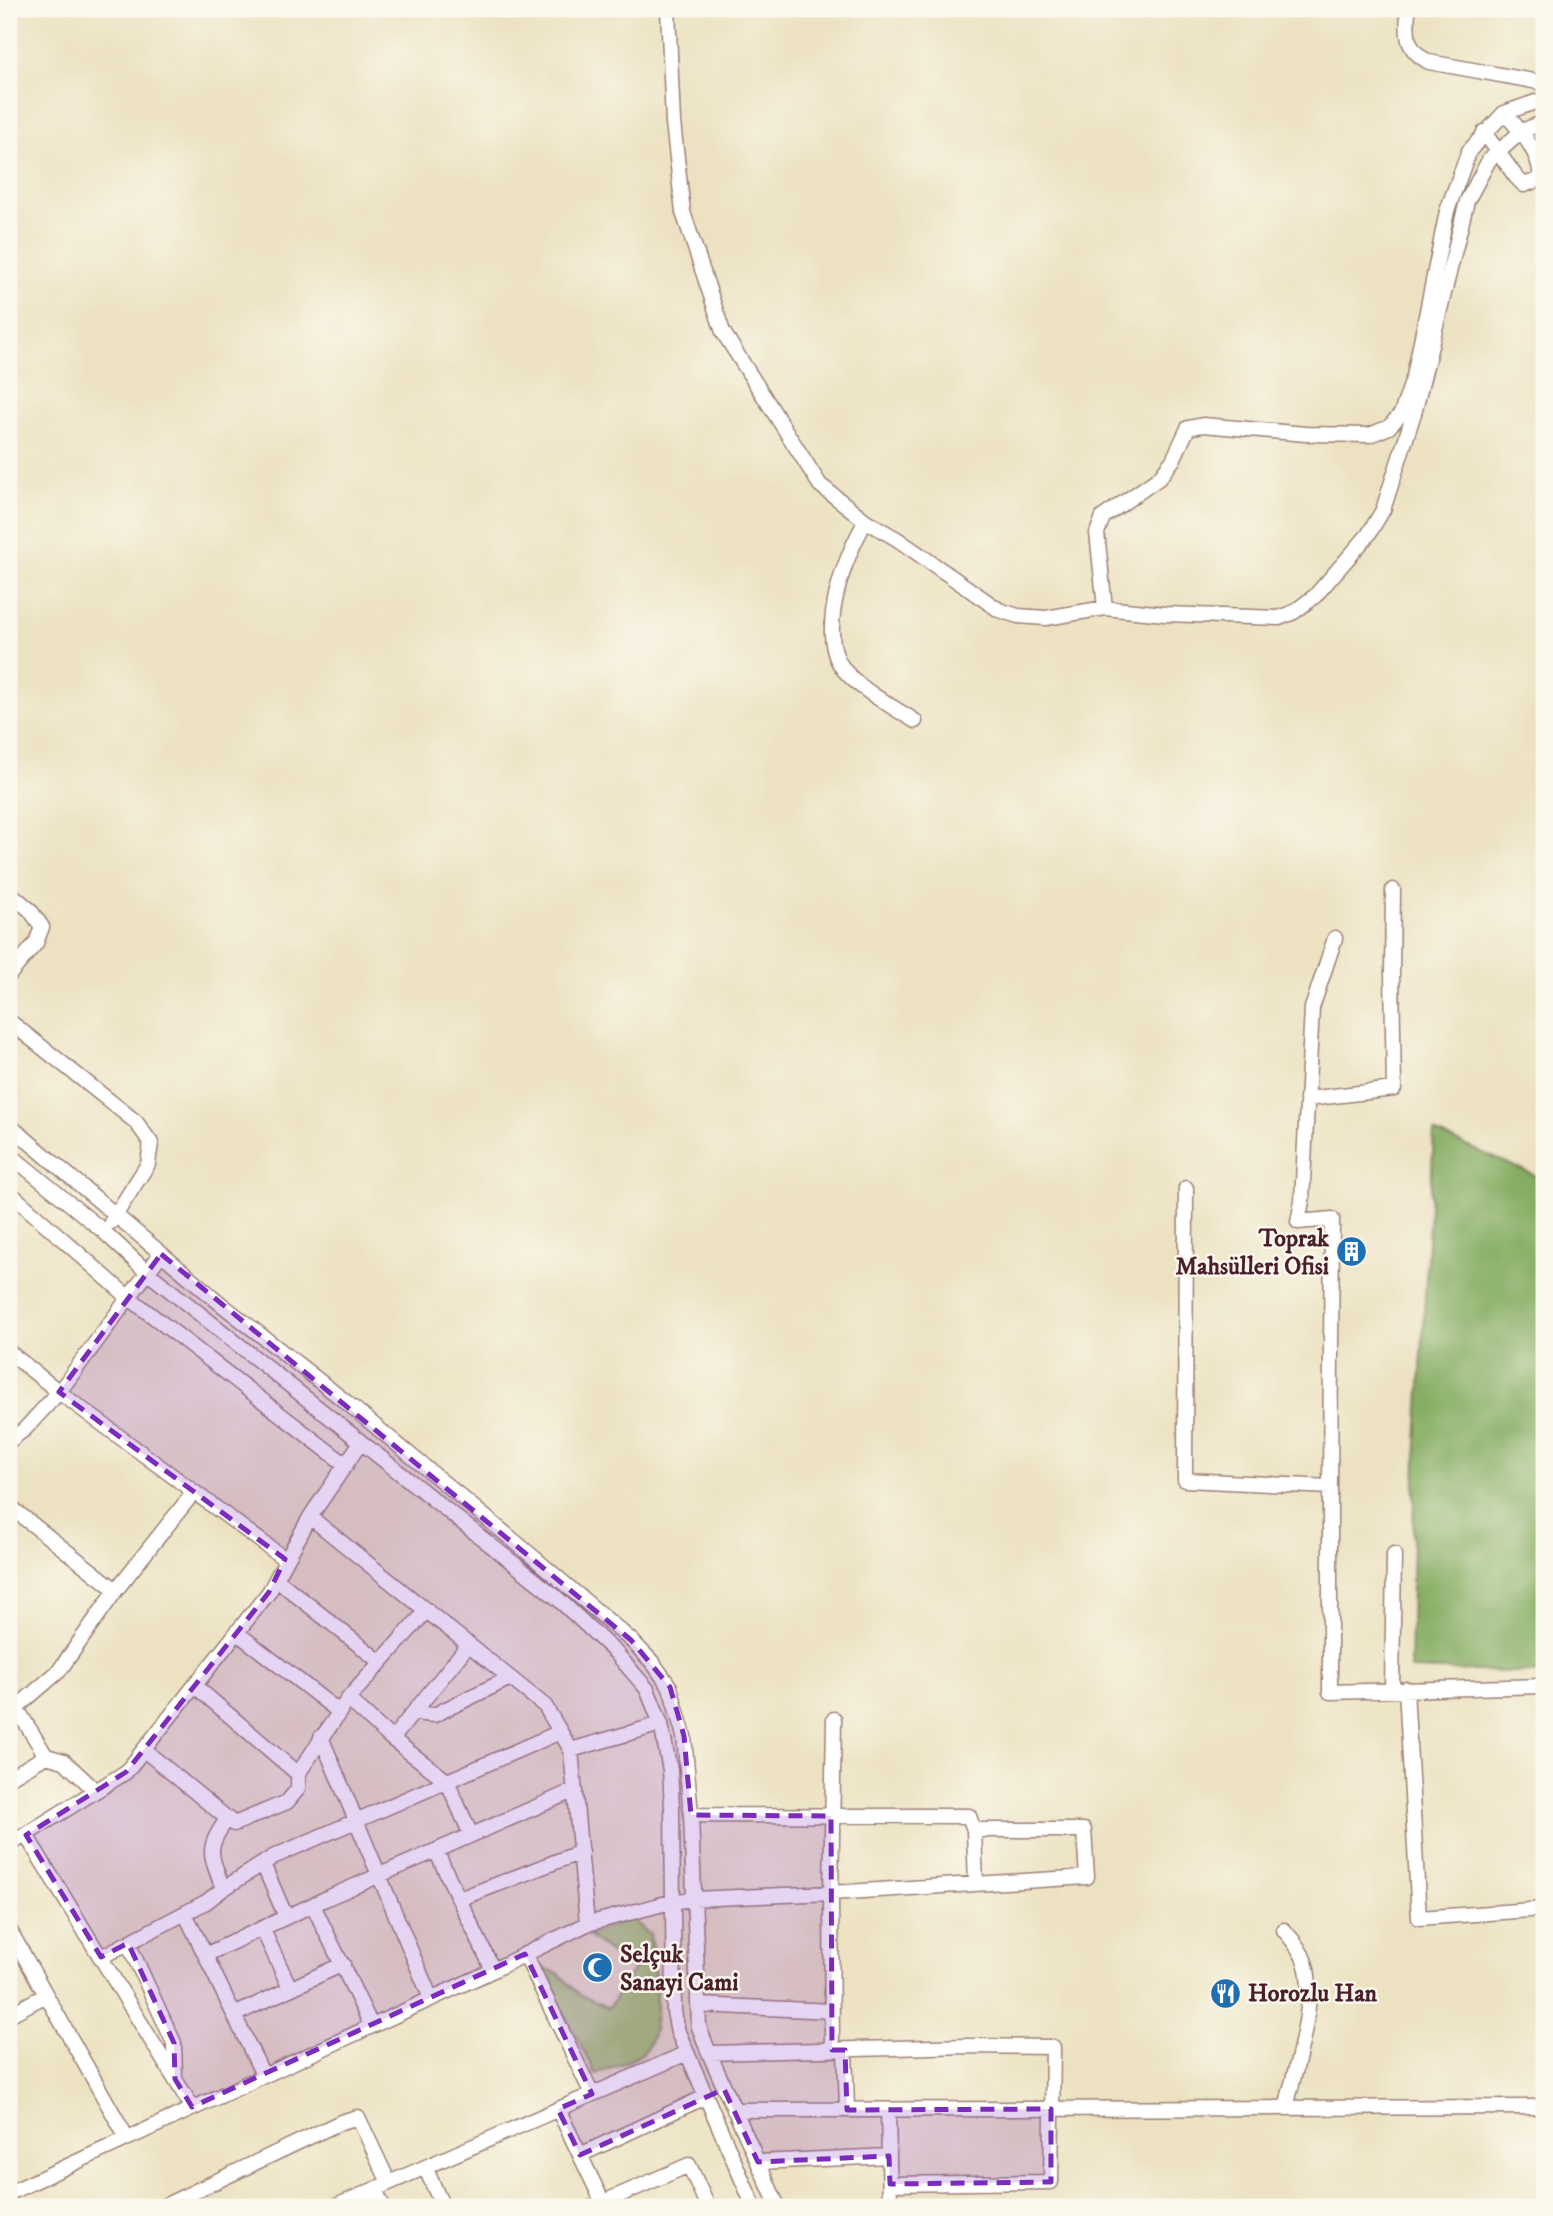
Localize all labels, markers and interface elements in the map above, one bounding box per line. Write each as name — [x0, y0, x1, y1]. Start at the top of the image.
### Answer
place label: Toprak Mahsülleri Ofisi — [1175, 1224, 1330, 1282]
building icon: Toprak Mahsülleri Ofisi — [1335, 1235, 1369, 1269]
place label: Selçuk Sanayi Cami — [620, 1940, 739, 1998]
mosque icon: Selçuk Sanayi Cami — [580, 1951, 614, 1985]
restaurant icon: Horozlu Han — [1208, 1976, 1242, 2010]
place label: Horozlu Han — [1248, 1979, 1378, 2009]

